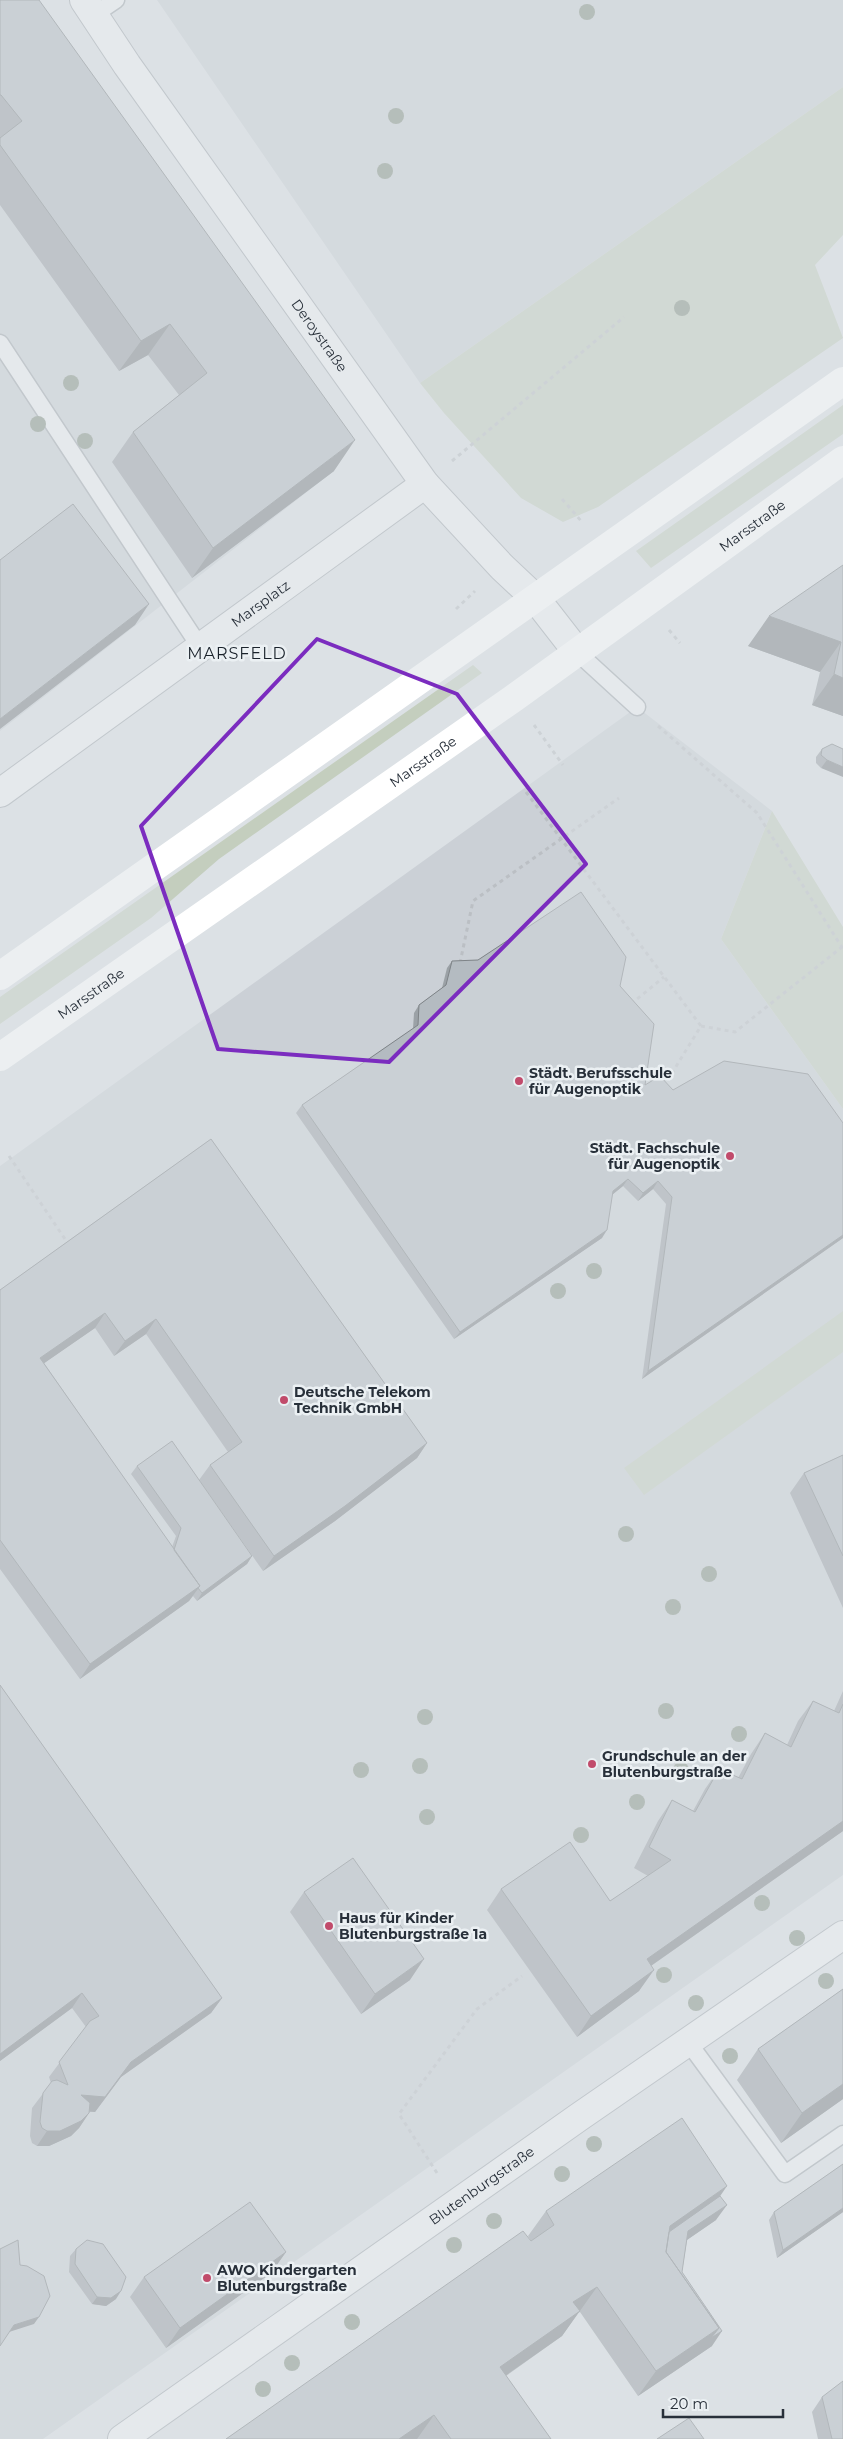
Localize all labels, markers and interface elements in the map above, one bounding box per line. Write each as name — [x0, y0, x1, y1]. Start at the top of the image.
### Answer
street label: Deroystraße — [287, 296, 351, 376]
street label: Marsstraße — [715, 496, 789, 556]
street label: Marsplatz — [227, 576, 293, 631]
district label: MARSFELD — [187, 644, 287, 663]
street label: Marsstraße — [386, 732, 460, 791]
street label: Marsstraße — [54, 964, 128, 1023]
place label: Städt. Berufsschule für Augenoptik — [529, 1064, 672, 1098]
marker: Städt. Berufsschule für Augenoptik — [513, 1075, 525, 1087]
place label: Städt. Fachschule für Augenoptik — [590, 1139, 721, 1173]
marker: Städt. Fachschule für Augenoptik — [724, 1150, 736, 1162]
place label: Deutsche Telekom Technik GmbH — [294, 1383, 431, 1417]
marker: Deutsche Telekom Technik GmbH — [278, 1394, 290, 1406]
place label: Grundschule an der Blutenburgstraße — [602, 1747, 747, 1781]
marker: Grundschule an der Blutenburgstraße — [586, 1758, 598, 1770]
place label: Haus für Kinder Blutenburgstraße 1a — [339, 1909, 487, 1943]
marker: Haus für Kinder Blutenburgstraße 1a — [323, 1920, 335, 1932]
street label: Blutenburgstraße — [426, 2142, 538, 2229]
place label: AWO Kindergarten Blutenburgstraße — [216, 2261, 357, 2295]
marker: AWO Kindergarten Blutenburgstraße — [201, 2272, 213, 2284]
scale bar — [663, 2386, 783, 2418]
text: 20 m — [670, 2394, 708, 2413]

